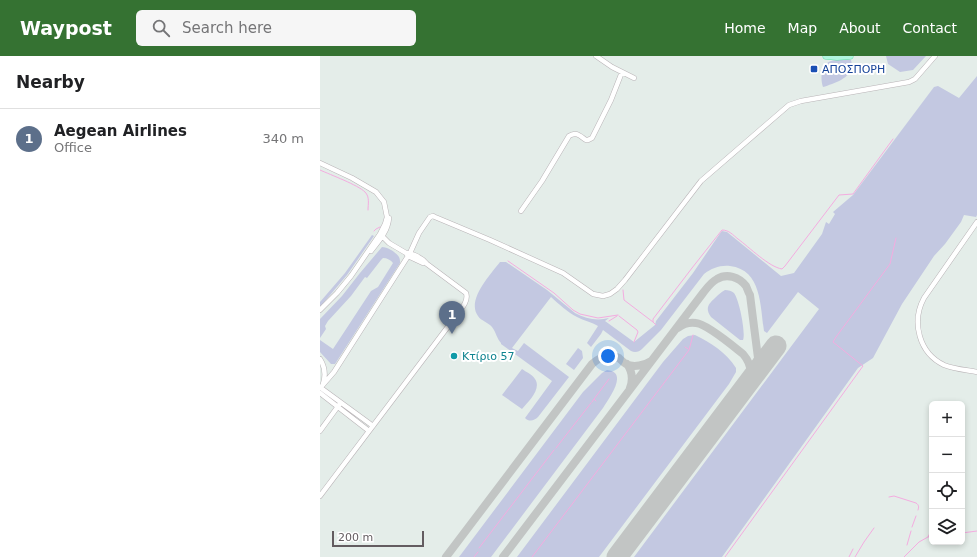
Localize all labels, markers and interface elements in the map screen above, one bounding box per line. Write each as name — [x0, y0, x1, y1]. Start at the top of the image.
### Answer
search box — [136, 10, 416, 46]
text: Waypost — [20, 17, 112, 39]
icon: search — [150, 17, 172, 39]
text: Search here — [182, 19, 272, 37]
text: Home — [724, 20, 766, 36]
text: Map — [788, 20, 817, 36]
text: About — [839, 20, 881, 36]
text: Contact — [903, 20, 957, 36]
place label: ΑΠΟΣΠΟΡΗ — [822, 63, 885, 76]
marker: ΑΠΟΣΠΟΡΗ — [809, 64, 819, 74]
text: Nearby — [16, 72, 85, 92]
text: Aegean Airlines — [54, 122, 187, 140]
text: 1 — [24, 131, 34, 146]
text: 340 m — [262, 131, 304, 146]
text: Office — [54, 140, 92, 155]
pin: 1 — [439, 301, 465, 334]
your location — [598, 346, 618, 366]
place label: Κτίριο 57 — [462, 350, 515, 363]
marker: Κτίριο 57 — [449, 351, 459, 361]
map controls — [929, 401, 965, 545]
button: + — [929, 401, 965, 437]
button: − — [929, 437, 965, 473]
button: locate — [929, 473, 965, 509]
button: layers — [929, 509, 965, 545]
scale bar — [332, 529, 424, 548]
text: 200 m — [338, 531, 373, 544]

